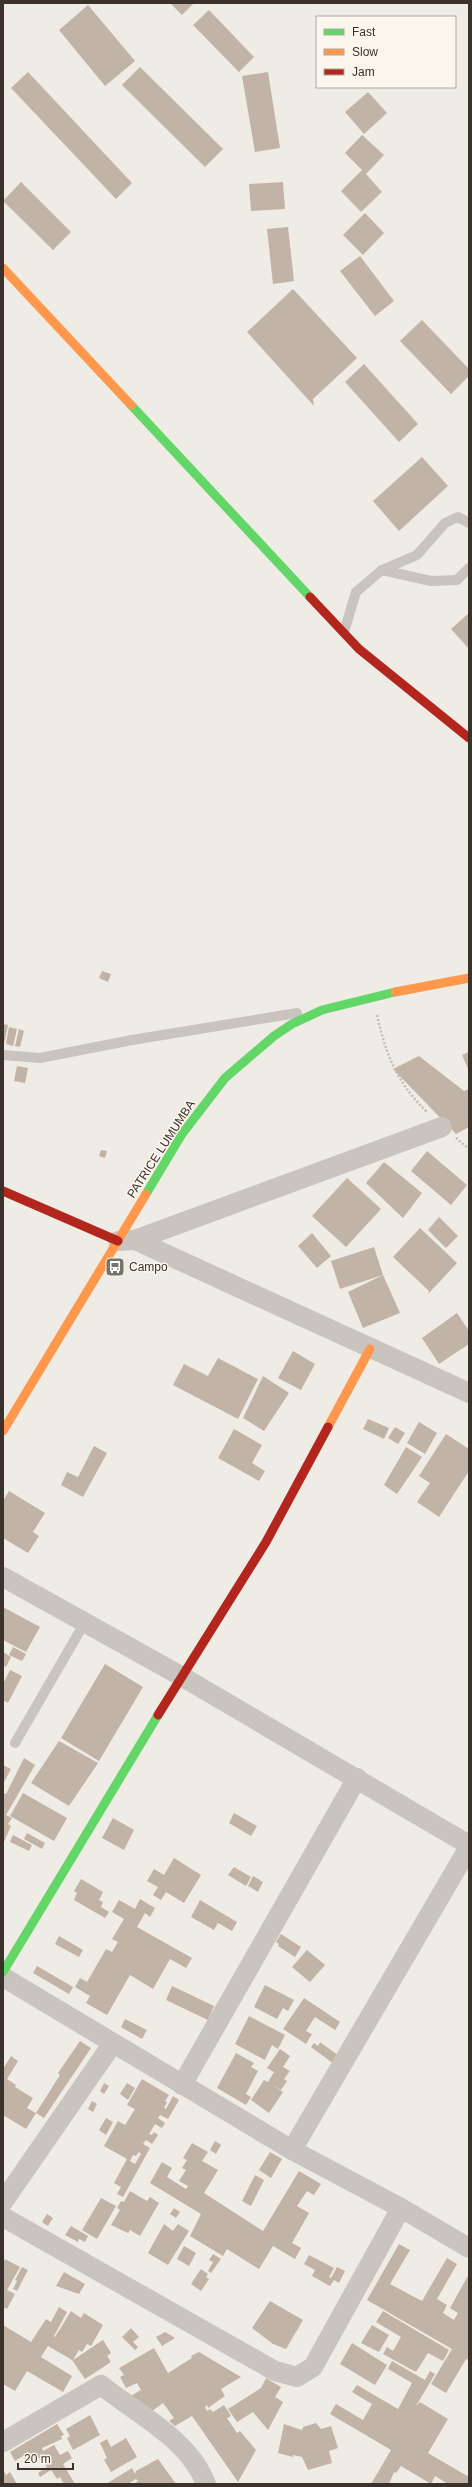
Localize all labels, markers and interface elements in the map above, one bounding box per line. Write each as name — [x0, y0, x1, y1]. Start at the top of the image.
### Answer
legend — [316, 16, 456, 88]
text: Fast — [352, 25, 376, 39]
text: Slow — [352, 45, 378, 59]
text: Jam — [352, 65, 375, 79]
street label: PATRICE LUMUMBA — [124, 1098, 198, 1200]
bus stop icon: Campo — [104, 1256, 126, 1278]
place label: Campo — [129, 1260, 168, 1274]
scale bar — [18, 2445, 73, 2471]
text: 20 m — [24, 2452, 51, 2466]

